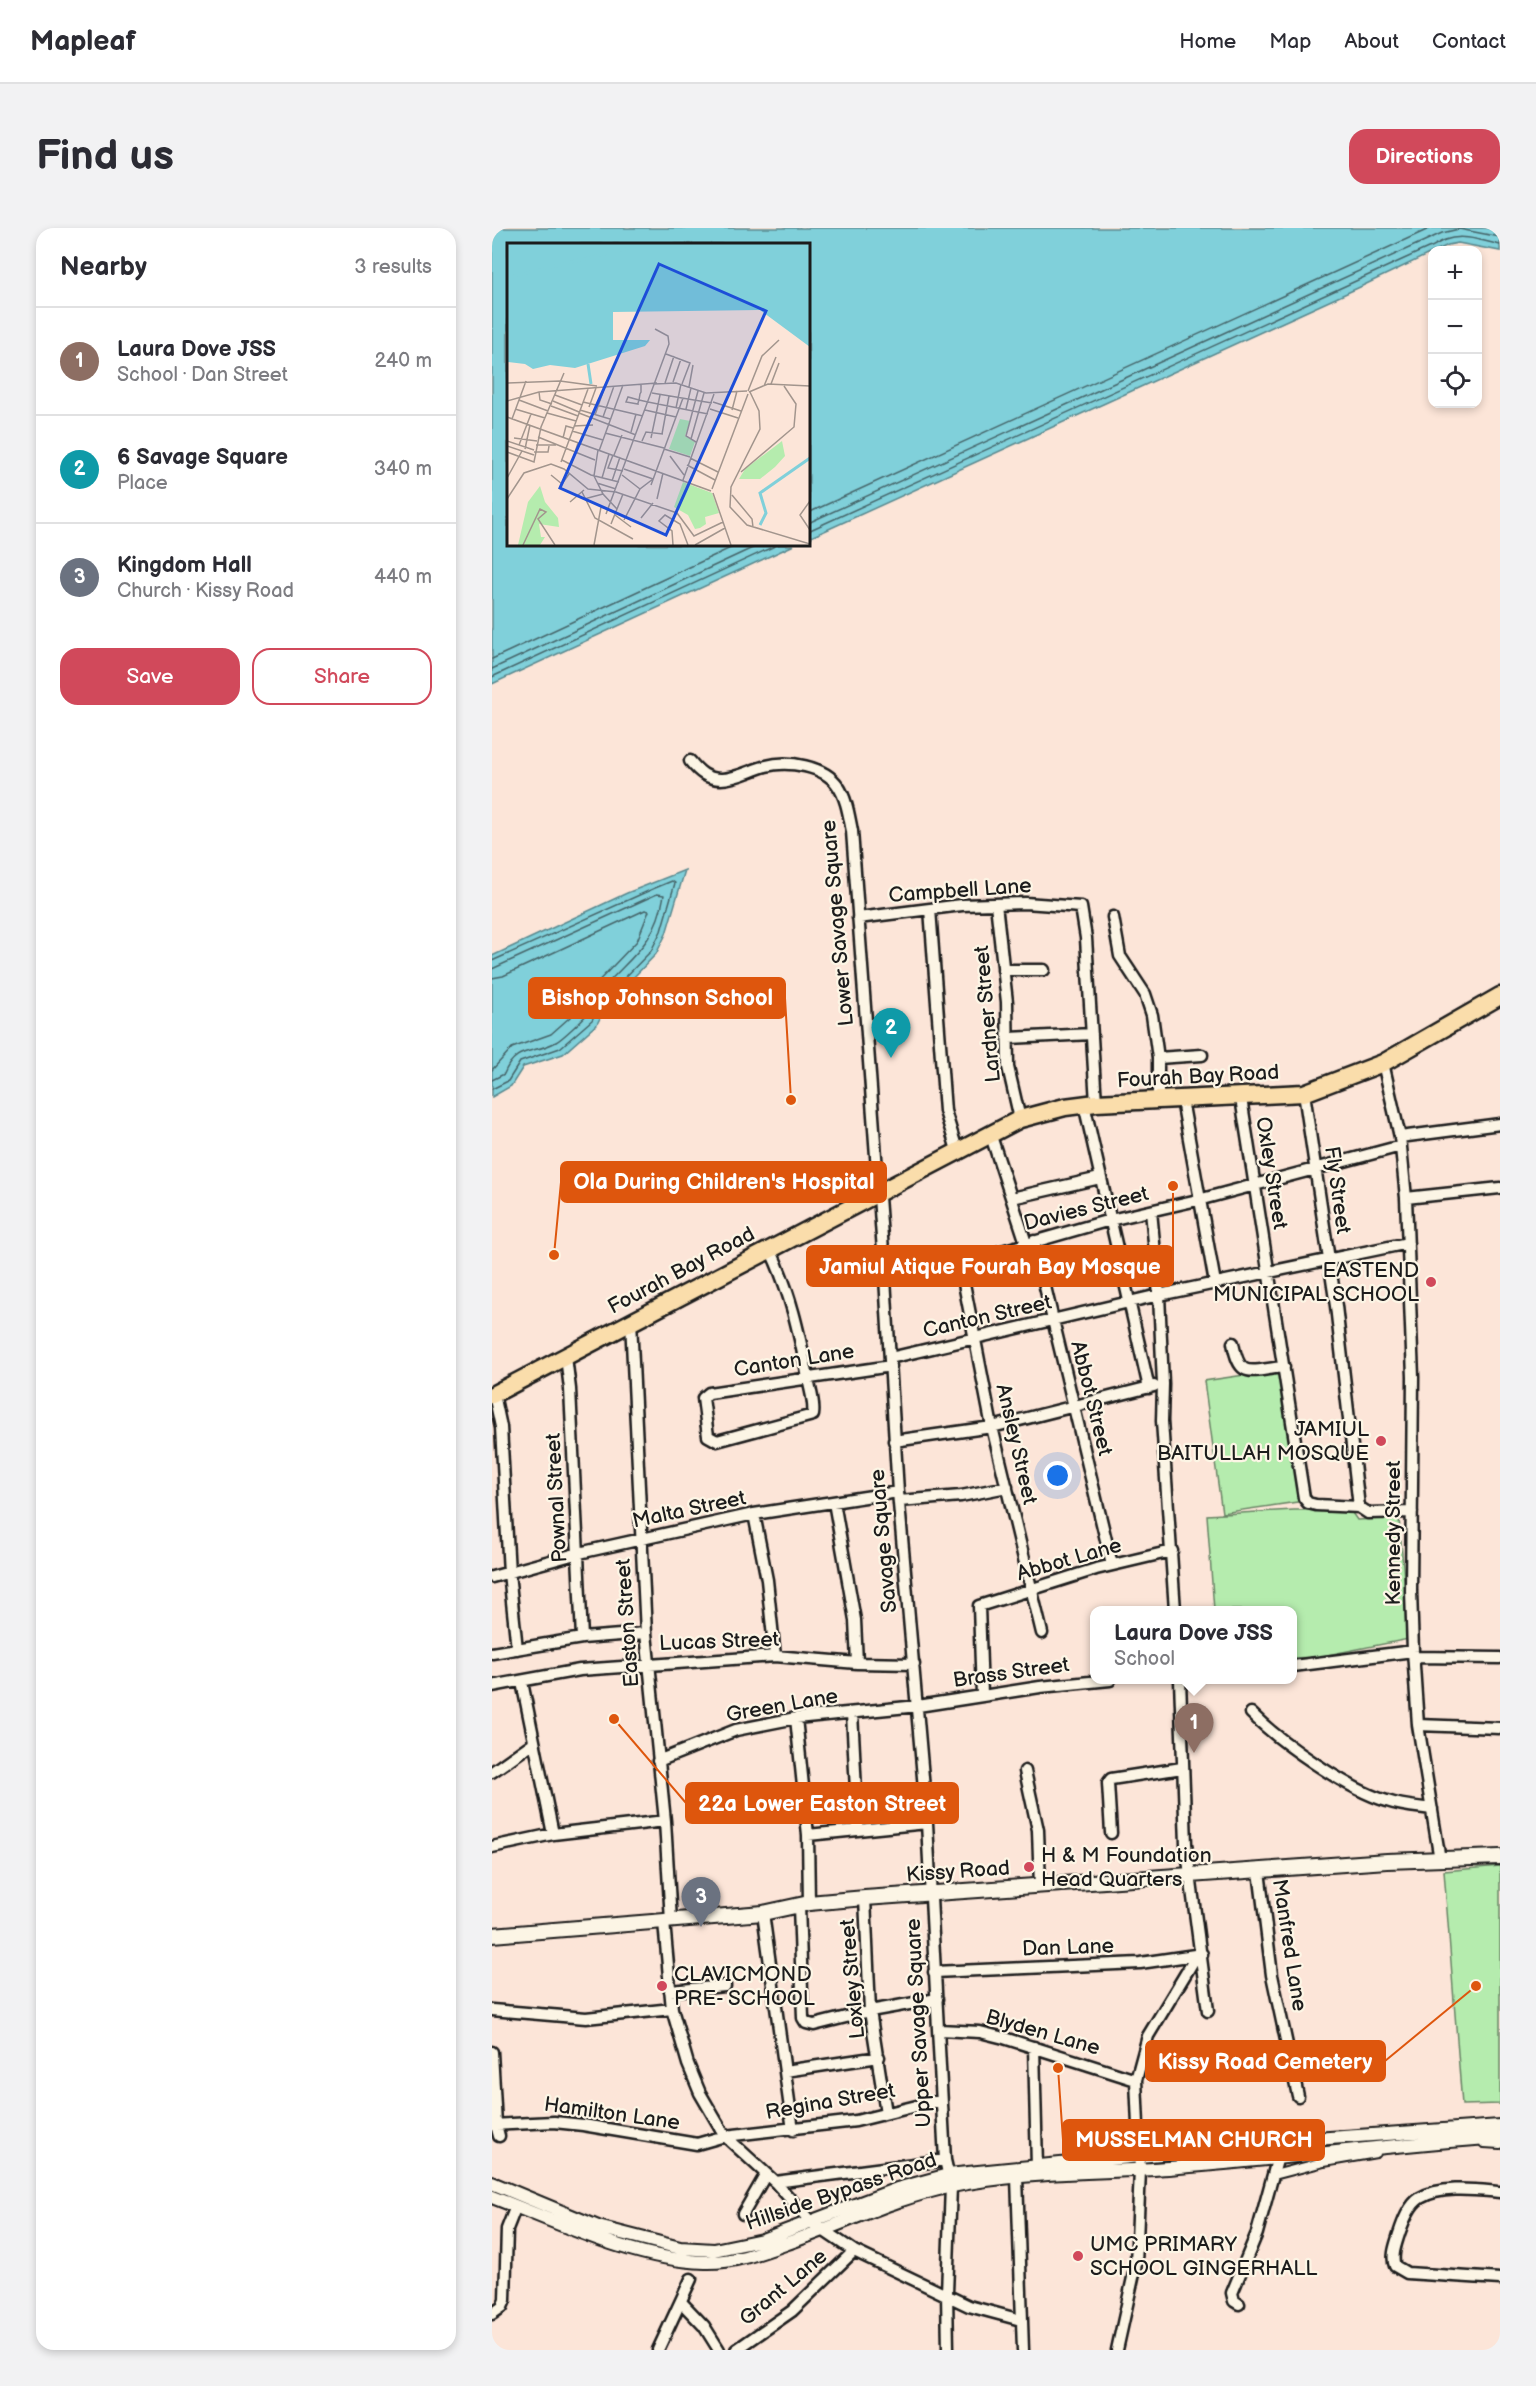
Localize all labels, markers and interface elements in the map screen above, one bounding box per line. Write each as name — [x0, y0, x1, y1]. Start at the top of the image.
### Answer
text: Mapleaf — [30, 25, 136, 58]
text: Home — [1179, 29, 1236, 54]
text: Map — [1269, 29, 1311, 54]
text: About — [1344, 29, 1399, 54]
text: Contact — [1432, 29, 1506, 54]
button: Directions — [1349, 129, 1500, 184]
text: Find us — [36, 131, 174, 182]
inset map — [507, 243, 810, 546]
map controls — [1428, 246, 1482, 408]
button: + — [1428, 246, 1482, 300]
text: Nearby — [60, 252, 147, 283]
text: 3 results — [354, 255, 432, 279]
button: − — [1428, 300, 1482, 354]
text: Laura Dove JSS — [117, 336, 276, 363]
text: 1 — [75, 349, 84, 373]
text: 240 m — [375, 349, 432, 373]
button: locate — [1428, 354, 1482, 408]
text: School · Dan Street — [117, 363, 288, 387]
text: 6 Savage Square — [117, 444, 288, 471]
text: 2 — [74, 457, 85, 481]
text: 340 m — [374, 457, 432, 481]
text: Place — [117, 471, 168, 495]
text: Kingdom Hall — [117, 552, 252, 579]
text: 3 — [74, 565, 85, 589]
text: 440 m — [374, 565, 432, 589]
text: Church · Kissy Road — [117, 579, 294, 603]
button: Save — [60, 648, 240, 705]
button: Share — [252, 648, 432, 705]
street label: Lower Savage Square — [816, 819, 859, 1027]
street label: Campbell Lane — [888, 873, 1032, 908]
street label: Lardner Street — [969, 944, 1006, 1083]
callout: Bishop Johnson School — [529, 978, 785, 1018]
text: Bishop Johnson School — [541, 985, 773, 1012]
pin: 2 — [872, 1008, 910, 1058]
street label: Fourah Bay Road — [1116, 1060, 1280, 1093]
street label: Oxley Street — [1250, 1115, 1293, 1232]
street label: Fly Street — [1319, 1145, 1356, 1236]
callout: Ola During Children's Hospital — [561, 1162, 886, 1202]
text: Ola During Children's Hospital — [574, 1169, 874, 1196]
street label: Davies Street — [1021, 1181, 1152, 1236]
street label: Fourah Bay Road — [604, 1221, 759, 1320]
callout: Jamiul Atique Fourah Bay Mosque — [807, 1246, 1173, 1286]
text: Jamiul Atique Fourah Bay Mosque — [819, 1254, 1161, 1281]
place label: EASTEND MUNICIPAL SCHOOL — [1213, 1258, 1419, 1307]
marker: EASTEND MUNICIPAL SCHOOL — [1424, 1275, 1438, 1289]
street label: Canton Street — [920, 1289, 1054, 1343]
street label: Abbot Street — [1065, 1338, 1118, 1459]
street label: Canton Lane — [732, 1339, 856, 1382]
street label: Ansley Street — [991, 1381, 1043, 1507]
place label: JAMIUL BAITULLAH MOSQUE — [1157, 1417, 1369, 1466]
street label: Pownal Street — [541, 1432, 572, 1563]
marker: JAMIUL BAITULLAH MOSQUE — [1374, 1434, 1388, 1448]
street label: Kennedy Street — [1381, 1460, 1406, 1605]
your location — [1043, 1461, 1072, 1490]
street label: Savage Square — [865, 1468, 902, 1614]
street label: Malta Street — [630, 1485, 749, 1534]
street label: Abbot Lane — [1014, 1533, 1124, 1586]
street label: Easton Street — [611, 1557, 644, 1688]
popup — [1090, 1606, 1297, 1684]
text: Laura Dove JSS — [1114, 1620, 1273, 1647]
street label: Lucas Street — [659, 1627, 780, 1656]
text: School — [1114, 1647, 1175, 1671]
street label: Brass Street — [951, 1652, 1071, 1693]
street label: Green Lane — [724, 1683, 840, 1728]
pin: 1 — [1174, 1704, 1214, 1753]
callout: 22a Lower Easton Street — [686, 1783, 958, 1823]
text: 22a Lower Easton Street — [698, 1791, 947, 1818]
place label: H & M Foundation Head Quarters — [1041, 1843, 1212, 1892]
street label: Kissy Road — [905, 1855, 1011, 1888]
marker: H & M Foundation Head Quarters — [1022, 1860, 1036, 1874]
street label: Manfred Lane — [1267, 1877, 1312, 2013]
pin: 3 — [682, 1878, 720, 1927]
street label: Loxley Street — [835, 1917, 870, 2040]
street label: Upper Savage Square — [901, 1918, 936, 2128]
street label: Dan Lane — [1022, 1933, 1114, 1962]
place label: CLAVICMOND PRE- SCHOOL — [674, 1962, 815, 2011]
marker: CLAVICMOND PRE- SCHOOL — [655, 1979, 669, 1993]
street label: Blyden Lane — [983, 2004, 1103, 2061]
callout: Kissy Road Cemetery — [1146, 2041, 1385, 2081]
text: Kissy Road Cemetery — [1158, 2049, 1372, 2076]
street label: Regina Street — [763, 2078, 897, 2125]
street label: Hamilton Lane — [542, 2092, 682, 2135]
callout: MUSSELMAN CHURCH — [1063, 2120, 1324, 2160]
text: MUSSELMAN CHURCH — [1075, 2127, 1313, 2154]
street label: Hillside Bypass Road — [742, 2147, 940, 2236]
place label: UMC PRIMARY SCHOOL GINGERHALL — [1090, 2232, 1317, 2281]
street label: Grant Lane — [735, 2244, 832, 2331]
marker: UMC PRIMARY SCHOOL GINGERHALL — [1071, 2249, 1085, 2263]

